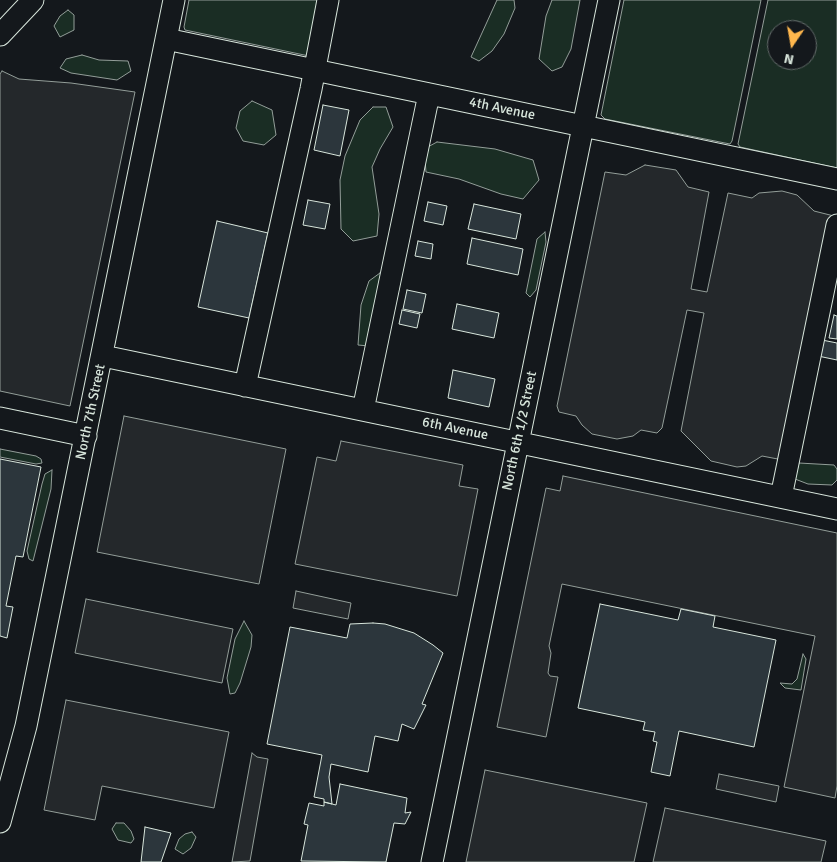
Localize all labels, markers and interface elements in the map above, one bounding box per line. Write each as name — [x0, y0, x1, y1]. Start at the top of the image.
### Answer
north arrow — [767, 20, 817, 70]
text: N — [782, 50, 796, 69]
street label: 4th Avenue — [468, 94, 536, 124]
street label: North 7th Street — [73, 363, 109, 461]
street label: North 6th 1/2 Street — [499, 370, 541, 492]
street label: 6th Avenue — [421, 414, 489, 444]

